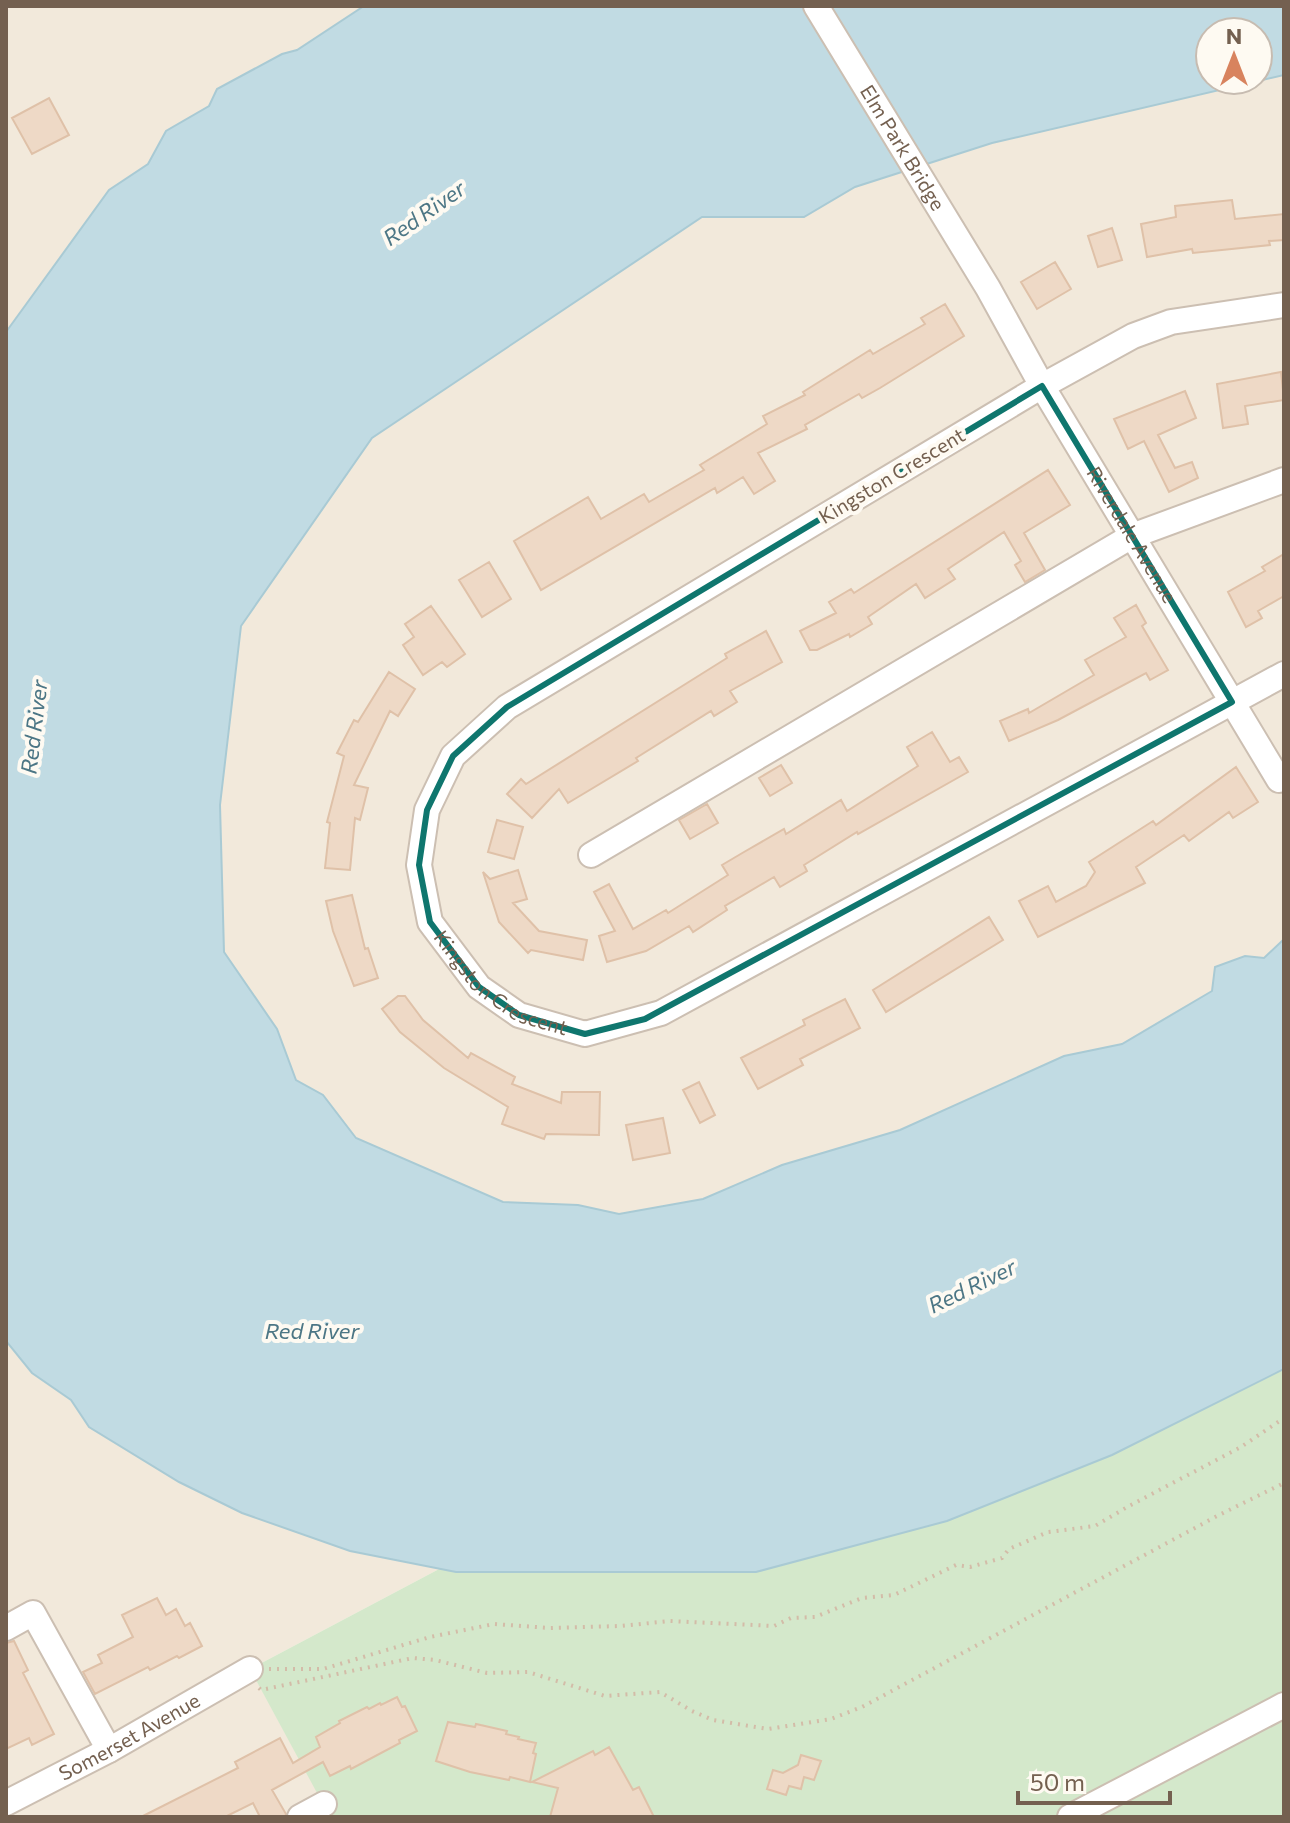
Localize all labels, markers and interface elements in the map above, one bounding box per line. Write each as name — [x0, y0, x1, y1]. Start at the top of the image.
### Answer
north arrow — [1194, 16, 1274, 96]
text: N — [1226, 22, 1242, 49]
street label: Elm Park Bridge — [856, 80, 951, 214]
water label: Red River — [377, 174, 471, 251]
street label: Kingston Crescent — [814, 422, 969, 528]
street label: Riverdale Avenue — [1082, 462, 1183, 607]
water label: Red River — [14, 677, 53, 775]
street label: Kingston Crescent — [430, 925, 571, 1039]
water label: Red River — [923, 1252, 1021, 1318]
water label: Red River — [265, 1317, 360, 1344]
street label: Somerset Avenue — [54, 1687, 204, 1785]
scale bar — [1018, 1755, 1170, 1805]
text: 50 m — [1030, 1767, 1085, 1796]

